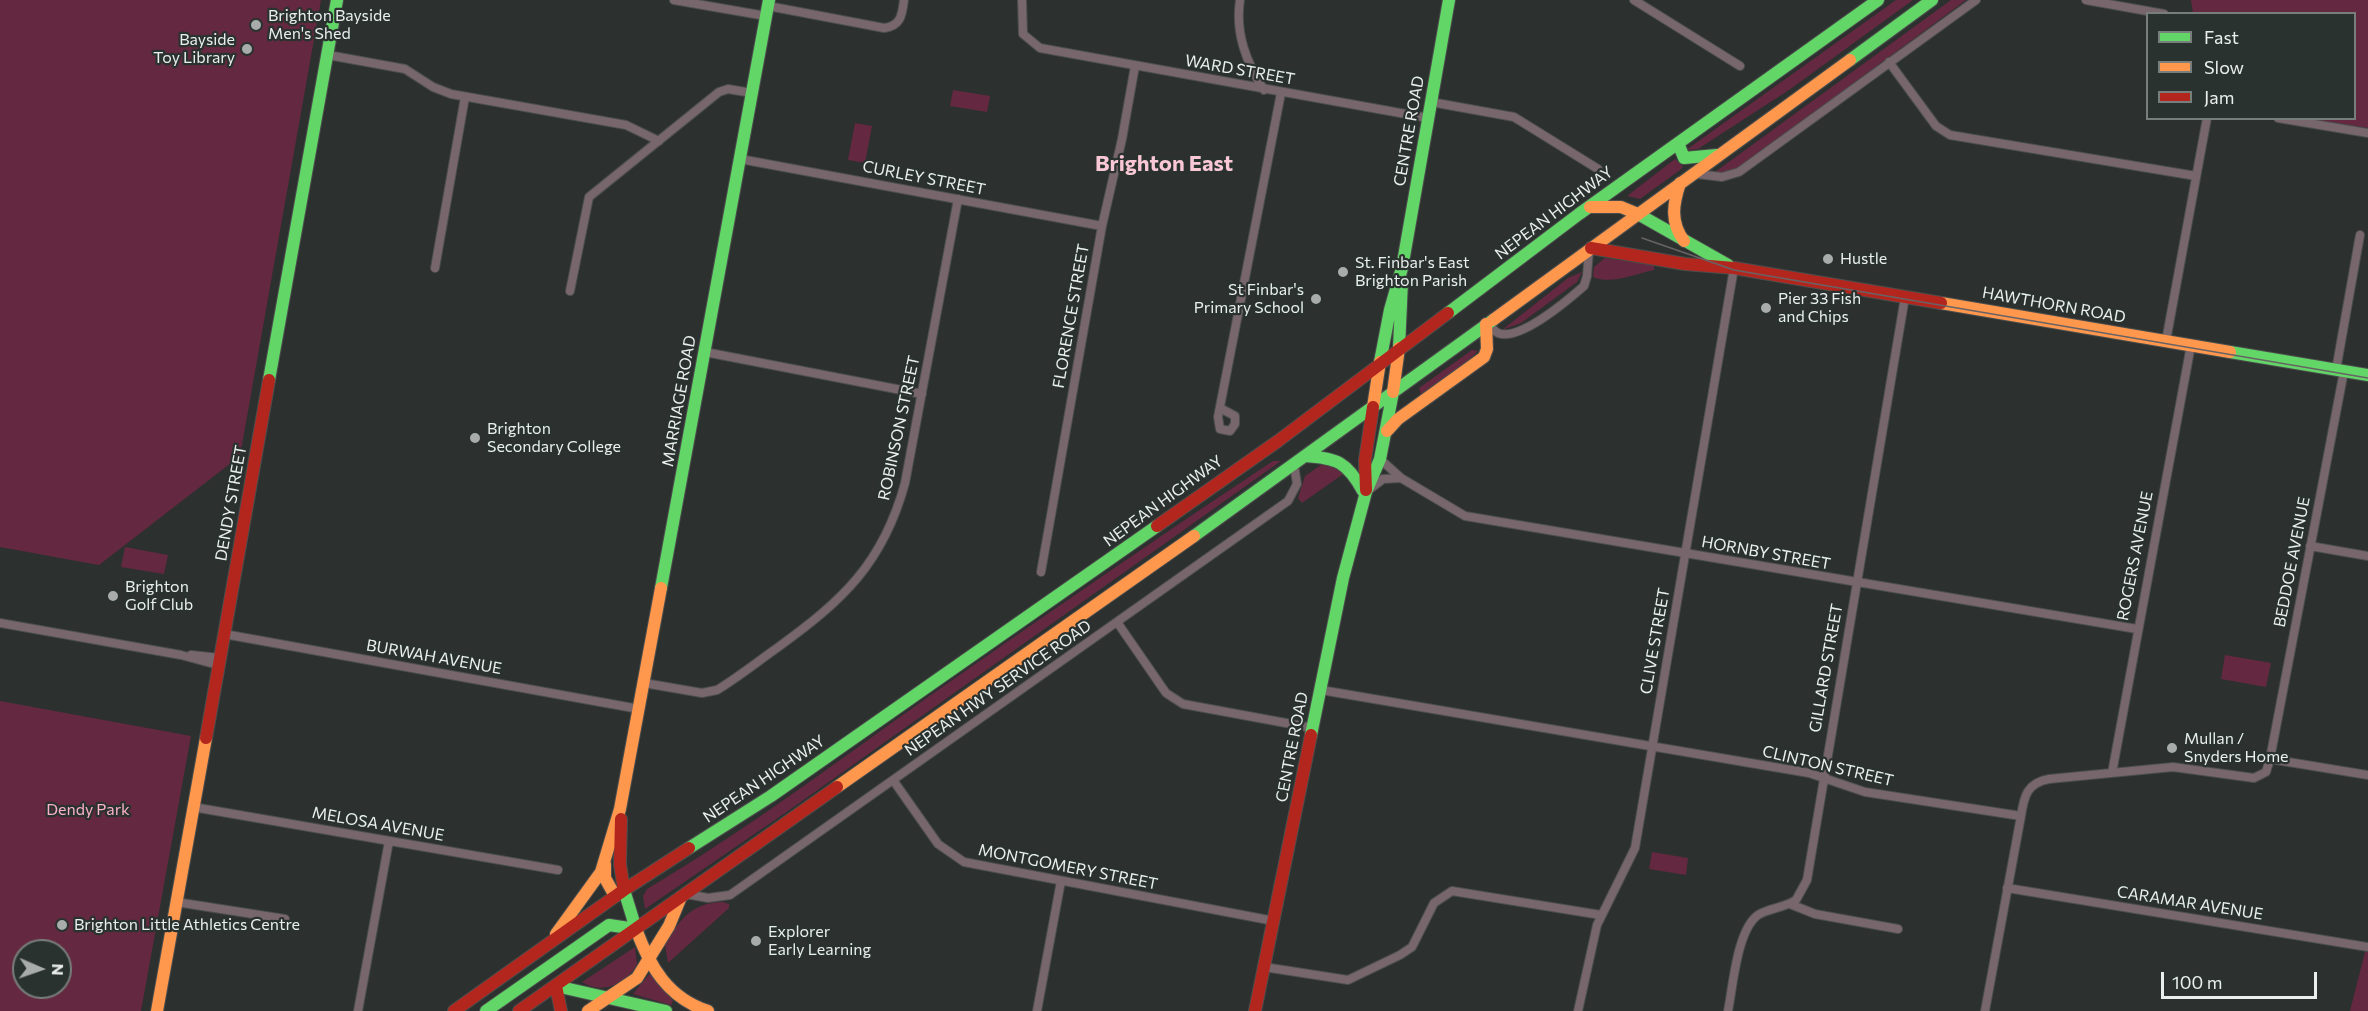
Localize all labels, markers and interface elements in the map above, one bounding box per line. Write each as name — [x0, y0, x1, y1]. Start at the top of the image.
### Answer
place label: Brighton Bayside Men's Shed — [268, 6, 391, 44]
legend — [2146, 12, 2356, 120]
marker: Brighton Bayside Men's Shed — [249, 18, 263, 32]
text: Fast — [2204, 26, 2239, 48]
place label: Bayside Toy Library — [153, 30, 235, 68]
marker: Bayside Toy Library — [240, 42, 254, 56]
street label: WARD STREET — [1184, 51, 1296, 89]
text: Slow — [2204, 56, 2244, 78]
street label: CENTRE ROAD — [1390, 74, 1428, 188]
text: Jam — [2204, 86, 2234, 108]
district label: Brighton East — [1095, 151, 1233, 177]
street label: CURLEY STREET — [861, 157, 987, 199]
street label: NEPEAN HIGHWAY — [1491, 162, 1617, 264]
street label: FLORENCE STREET — [1049, 242, 1093, 390]
place label: Hustle — [1840, 249, 1887, 269]
marker: Hustle — [1821, 252, 1835, 266]
place label: St. Finbar's East Brighton Parish — [1355, 253, 1470, 291]
marker: St. Finbar's East Brighton Parish — [1336, 265, 1350, 279]
place label: St Finbar's Primary School — [1194, 280, 1304, 318]
street label: HAWTHORN ROAD — [1981, 283, 2127, 327]
place label: Pier 33 Fish and Chips — [1778, 289, 1861, 327]
marker: St Finbar's Primary School — [1309, 292, 1323, 306]
marker: Pier 33 Fish and Chips — [1759, 301, 1773, 315]
street label: MARRIAGE ROAD — [658, 334, 700, 468]
street label: ROBINSON STREET — [874, 354, 924, 502]
place label: Brighton Secondary College — [487, 419, 621, 457]
marker: Brighton Secondary College — [468, 431, 482, 445]
street label: DENDY STREET — [211, 444, 251, 562]
street label: NEPEAN HIGHWAY — [1100, 451, 1226, 551]
street label: ROGERS AVENUE — [2113, 490, 2157, 622]
street label: BEDDOE AVENUE — [2270, 495, 2314, 629]
street label: HORNBY STREET — [1700, 532, 1832, 574]
place label: Brighton Golf Club — [125, 577, 193, 615]
street label: CLIVE STREET — [1636, 586, 1674, 696]
marker: Brighton Golf Club — [106, 589, 120, 603]
street label: GILLARD STREET — [1805, 602, 1847, 734]
street label: NEPEAN HWY SERVICE ROAD — [901, 616, 1095, 760]
street label: BURWAH AVENUE — [365, 636, 503, 678]
street label: CENTRE ROAD — [1272, 690, 1312, 804]
place label: Mullan / Snyders Home — [2184, 729, 2289, 767]
street label: NEPEAN HIGHWAY — [699, 731, 829, 827]
marker: Mullan / Snyders Home — [2165, 741, 2179, 755]
street label: CLINTON STREET — [1761, 742, 1895, 790]
park label: Dendy Park — [46, 800, 130, 820]
street label: MELOSA AVENUE — [310, 803, 446, 845]
street label: MONTGOMERY STREET — [977, 840, 1159, 894]
street label: CARAMAR AVENUE — [2116, 882, 2264, 924]
place label: Brighton Little Athletics Centre — [74, 915, 300, 935]
marker: Brighton Little Athletics Centre — [55, 918, 69, 932]
place label: Explorer Early Learning — [768, 922, 871, 960]
marker: Explorer Early Learning — [749, 934, 763, 948]
north arrow — [12, 939, 72, 999]
scale bar — [2164, 960, 2320, 998]
text: N — [49, 963, 68, 976]
text: 100 m — [2172, 971, 2222, 993]

